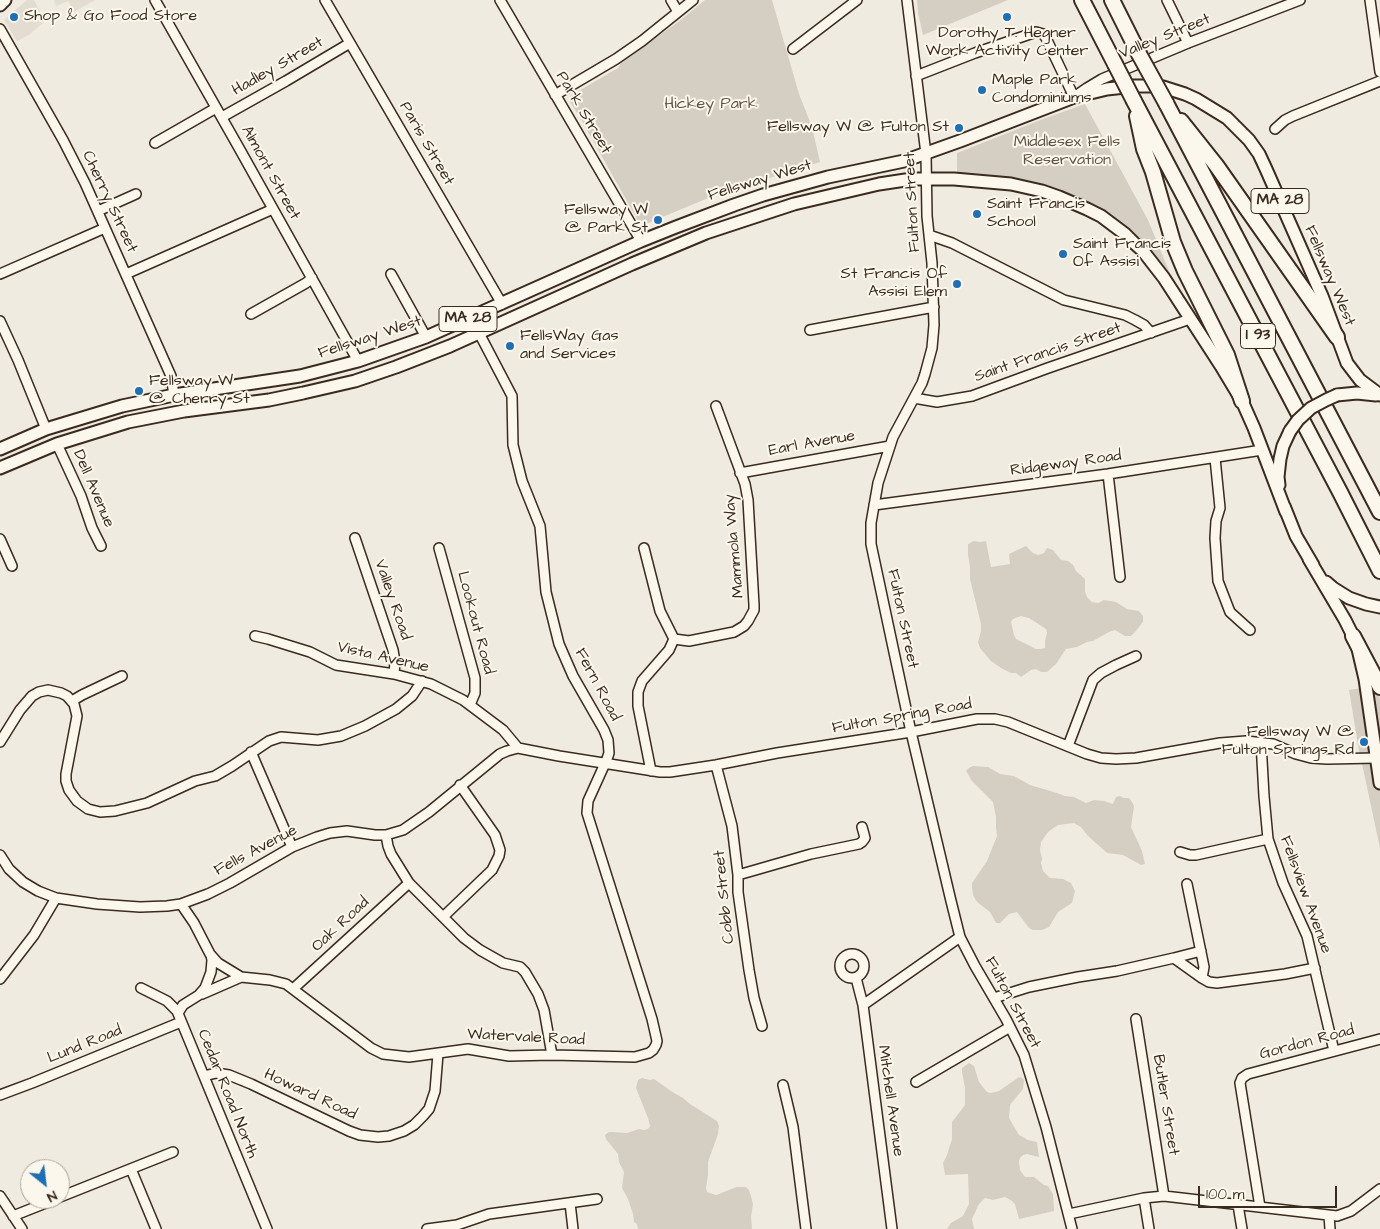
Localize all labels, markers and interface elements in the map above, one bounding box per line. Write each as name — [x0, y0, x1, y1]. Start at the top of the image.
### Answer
place label: Shop & Go Food Store — [24, 7, 197, 27]
street label: Valley Street — [1117, 10, 1213, 64]
marker: Shop & Go Food Store — [8, 11, 20, 23]
marker: Dorothy T. Hegner Work Activity Center — [1001, 11, 1013, 23]
place label: Dorothy T. Hegner Work Activity Center — [926, 24, 1088, 62]
street label: Hadley Street — [229, 33, 327, 101]
street label: Park Street — [551, 68, 615, 158]
place label: Maple Park Condominiums — [992, 71, 1091, 109]
marker: Maple Park Condominiums — [976, 84, 988, 96]
park label: Hickey Park — [665, 95, 757, 115]
street label: Paris Street — [394, 99, 458, 189]
place label: Fellsway W @ Fulton St — [767, 118, 949, 138]
marker: Fellsway W @ Fulton St — [953, 122, 965, 134]
street label: Almont Street — [236, 123, 304, 223]
park label: Middlesex Fells Reservation — [1014, 133, 1120, 171]
street label: Cherry Street — [77, 148, 141, 256]
street label: Fulton Street — [901, 151, 925, 253]
street label: Fellsway West — [706, 156, 814, 206]
road number: MA 28 — [1251, 188, 1309, 214]
place label: Saint Francis School — [987, 195, 1085, 233]
place label: Fellsway W @ Park St — [564, 201, 648, 239]
marker: Saint Francis School — [971, 208, 983, 220]
marker: Fellsway W @ Park St — [652, 214, 664, 226]
street label: Fellsway West — [1299, 223, 1359, 329]
place label: Saint Francis Of Assisi — [1073, 235, 1171, 273]
marker: Saint Francis Of Assisi — [1057, 248, 1069, 260]
place label: St Francis Of Assisi Elem — [841, 265, 947, 303]
marker: St Francis Of Assisi Elem — [951, 278, 963, 290]
road number: MA 28 — [439, 306, 497, 332]
street label: Fellsway West — [316, 312, 424, 364]
street label: Saint Francis Street — [972, 319, 1124, 387]
road number: I 93 — [1240, 324, 1276, 348]
place label: FellsWay Gas and Services — [520, 327, 618, 365]
marker: FellsWay Gas and Services — [504, 340, 516, 352]
place label: Fellsway W @ Cherry St — [149, 372, 250, 410]
marker: Fellsway W @ Cherry St — [133, 385, 145, 397]
street label: Earl Avenue — [767, 427, 857, 461]
street label: Dell Avenue — [68, 447, 118, 531]
street label: Ridgeway Road — [1009, 447, 1123, 481]
street label: Mammola Way — [721, 493, 749, 599]
street label: Valley Road — [369, 557, 415, 643]
street label: Fulton Street — [882, 568, 922, 670]
street label: Lookout Road — [452, 569, 498, 677]
street label: Vista Avenue — [335, 638, 431, 678]
street label: Fern Road — [570, 645, 624, 725]
street label: Fulton Spring Road — [831, 695, 973, 739]
place label: Fellsway W @ Fulton Springs Rd — [1222, 723, 1354, 761]
marker: Fellsway W @ Fulton Springs Rd — [1358, 736, 1370, 748]
street label: Fells Avenue — [211, 821, 301, 881]
street label: Fellsview Avenue — [1275, 834, 1335, 956]
street label: Cobb Street — [711, 849, 739, 945]
street label: Oak Road — [308, 893, 374, 957]
street label: Fulton Street — [980, 954, 1044, 1052]
street label: Lund Road — [45, 1021, 125, 1069]
street label: Gordon Road — [1258, 1021, 1356, 1065]
street label: Watervale Road — [467, 1025, 585, 1051]
street label: Cedar Road North — [192, 1027, 262, 1161]
street label: Mitchell Avenue — [873, 1044, 907, 1158]
street label: Butler Street — [1148, 1053, 1182, 1157]
street label: Howard Road — [261, 1065, 359, 1125]
north arrow — [20, 1159, 70, 1209]
scale bar — [1200, 1176, 1339, 1208]
text: 100 m — [1206, 1184, 1245, 1205]
text: N — [43, 1185, 60, 1207]

